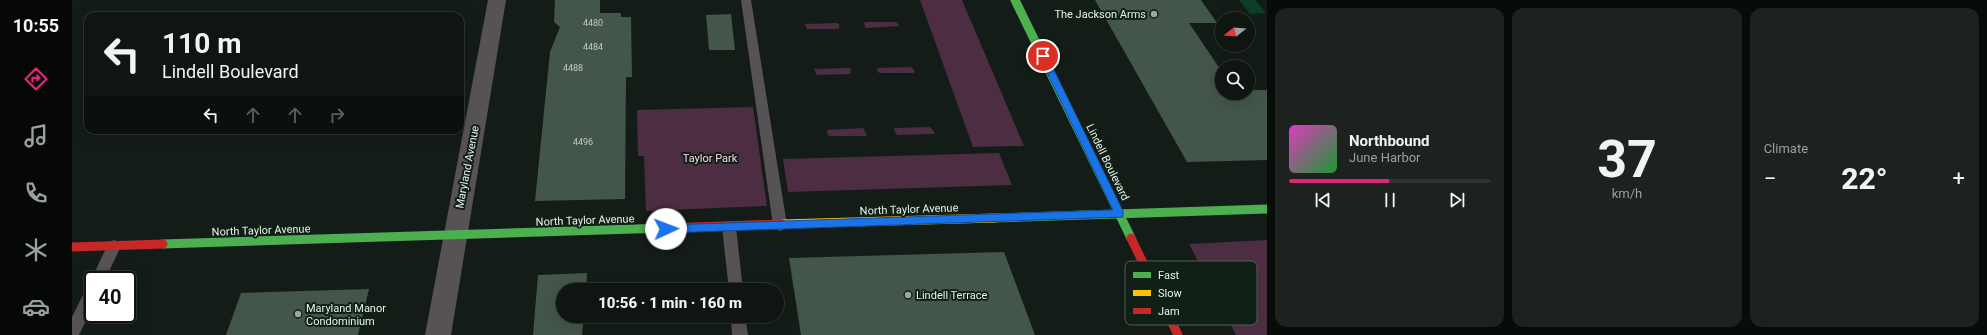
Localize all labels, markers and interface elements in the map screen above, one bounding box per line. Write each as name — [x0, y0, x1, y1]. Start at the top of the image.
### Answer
place label: The Jackson Arms — [1054, 8, 1146, 21]
marker: The Jackson Arms — [1149, 9, 1159, 19]
north arrow — [1215, 12, 1255, 52]
map controls — [1215, 12, 1255, 100]
text: 10:55 — [13, 15, 59, 36]
house number: 4480 — [583, 18, 603, 28]
text: 110 m — [162, 27, 241, 60]
icon: left — [96, 28, 148, 80]
pin — [1026, 39, 1060, 73]
house number: 4484 — [583, 42, 603, 52]
icon: arrive — [1032, 45, 1054, 67]
button: search — [1215, 60, 1255, 100]
text: Lindell Boulevard — [162, 61, 299, 82]
house number: 4488 — [563, 63, 583, 73]
icon: directions — [22, 65, 50, 93]
icon: left — [200, 104, 222, 126]
icon: ahead — [242, 104, 264, 126]
icon: ahead — [284, 104, 306, 126]
icon: right — [326, 104, 348, 126]
icon: music — [22, 122, 50, 150]
street label: Lindell Boulevard — [1083, 122, 1132, 203]
street label: Maryland Avenue — [453, 124, 482, 210]
text: 37 — [1597, 129, 1657, 190]
text: Northbound — [1349, 132, 1430, 150]
house number: 4496 — [573, 137, 593, 147]
text: Climate — [1764, 141, 1808, 156]
text: June Harbor — [1349, 150, 1421, 165]
park label: Taylor Park — [683, 152, 738, 165]
text: 22° — [1841, 161, 1888, 196]
text: − — [1764, 166, 1776, 191]
text: + — [1953, 166, 1965, 191]
icon: phone — [22, 179, 50, 207]
text: km/h — [1612, 186, 1642, 201]
icon: previous — [1312, 189, 1334, 211]
icon: pause — [1379, 189, 1401, 211]
icon: next — [1446, 189, 1468, 211]
street label: North Taylor Avenue — [859, 201, 959, 218]
position arrow — [645, 208, 687, 250]
street label: North Taylor Avenue — [535, 212, 635, 229]
street label: North Taylor Avenue — [211, 222, 311, 239]
icon: climate — [22, 236, 50, 264]
legend — [1125, 261, 1257, 325]
text: Fast — [1158, 269, 1180, 282]
speed limit sign: 40 — [84, 271, 136, 323]
text: Slow — [1158, 287, 1182, 300]
place label: Lindell Terrace — [916, 289, 987, 302]
marker: Lindell Terrace — [903, 290, 913, 300]
icon: car — [22, 293, 50, 321]
text: 10:56 · 1 min · 160 m — [598, 294, 742, 312]
place label: Maryland Manor Condominium — [306, 302, 386, 328]
text: Jam — [1158, 305, 1180, 318]
marker: Maryland Manor Condominium — [293, 309, 303, 319]

